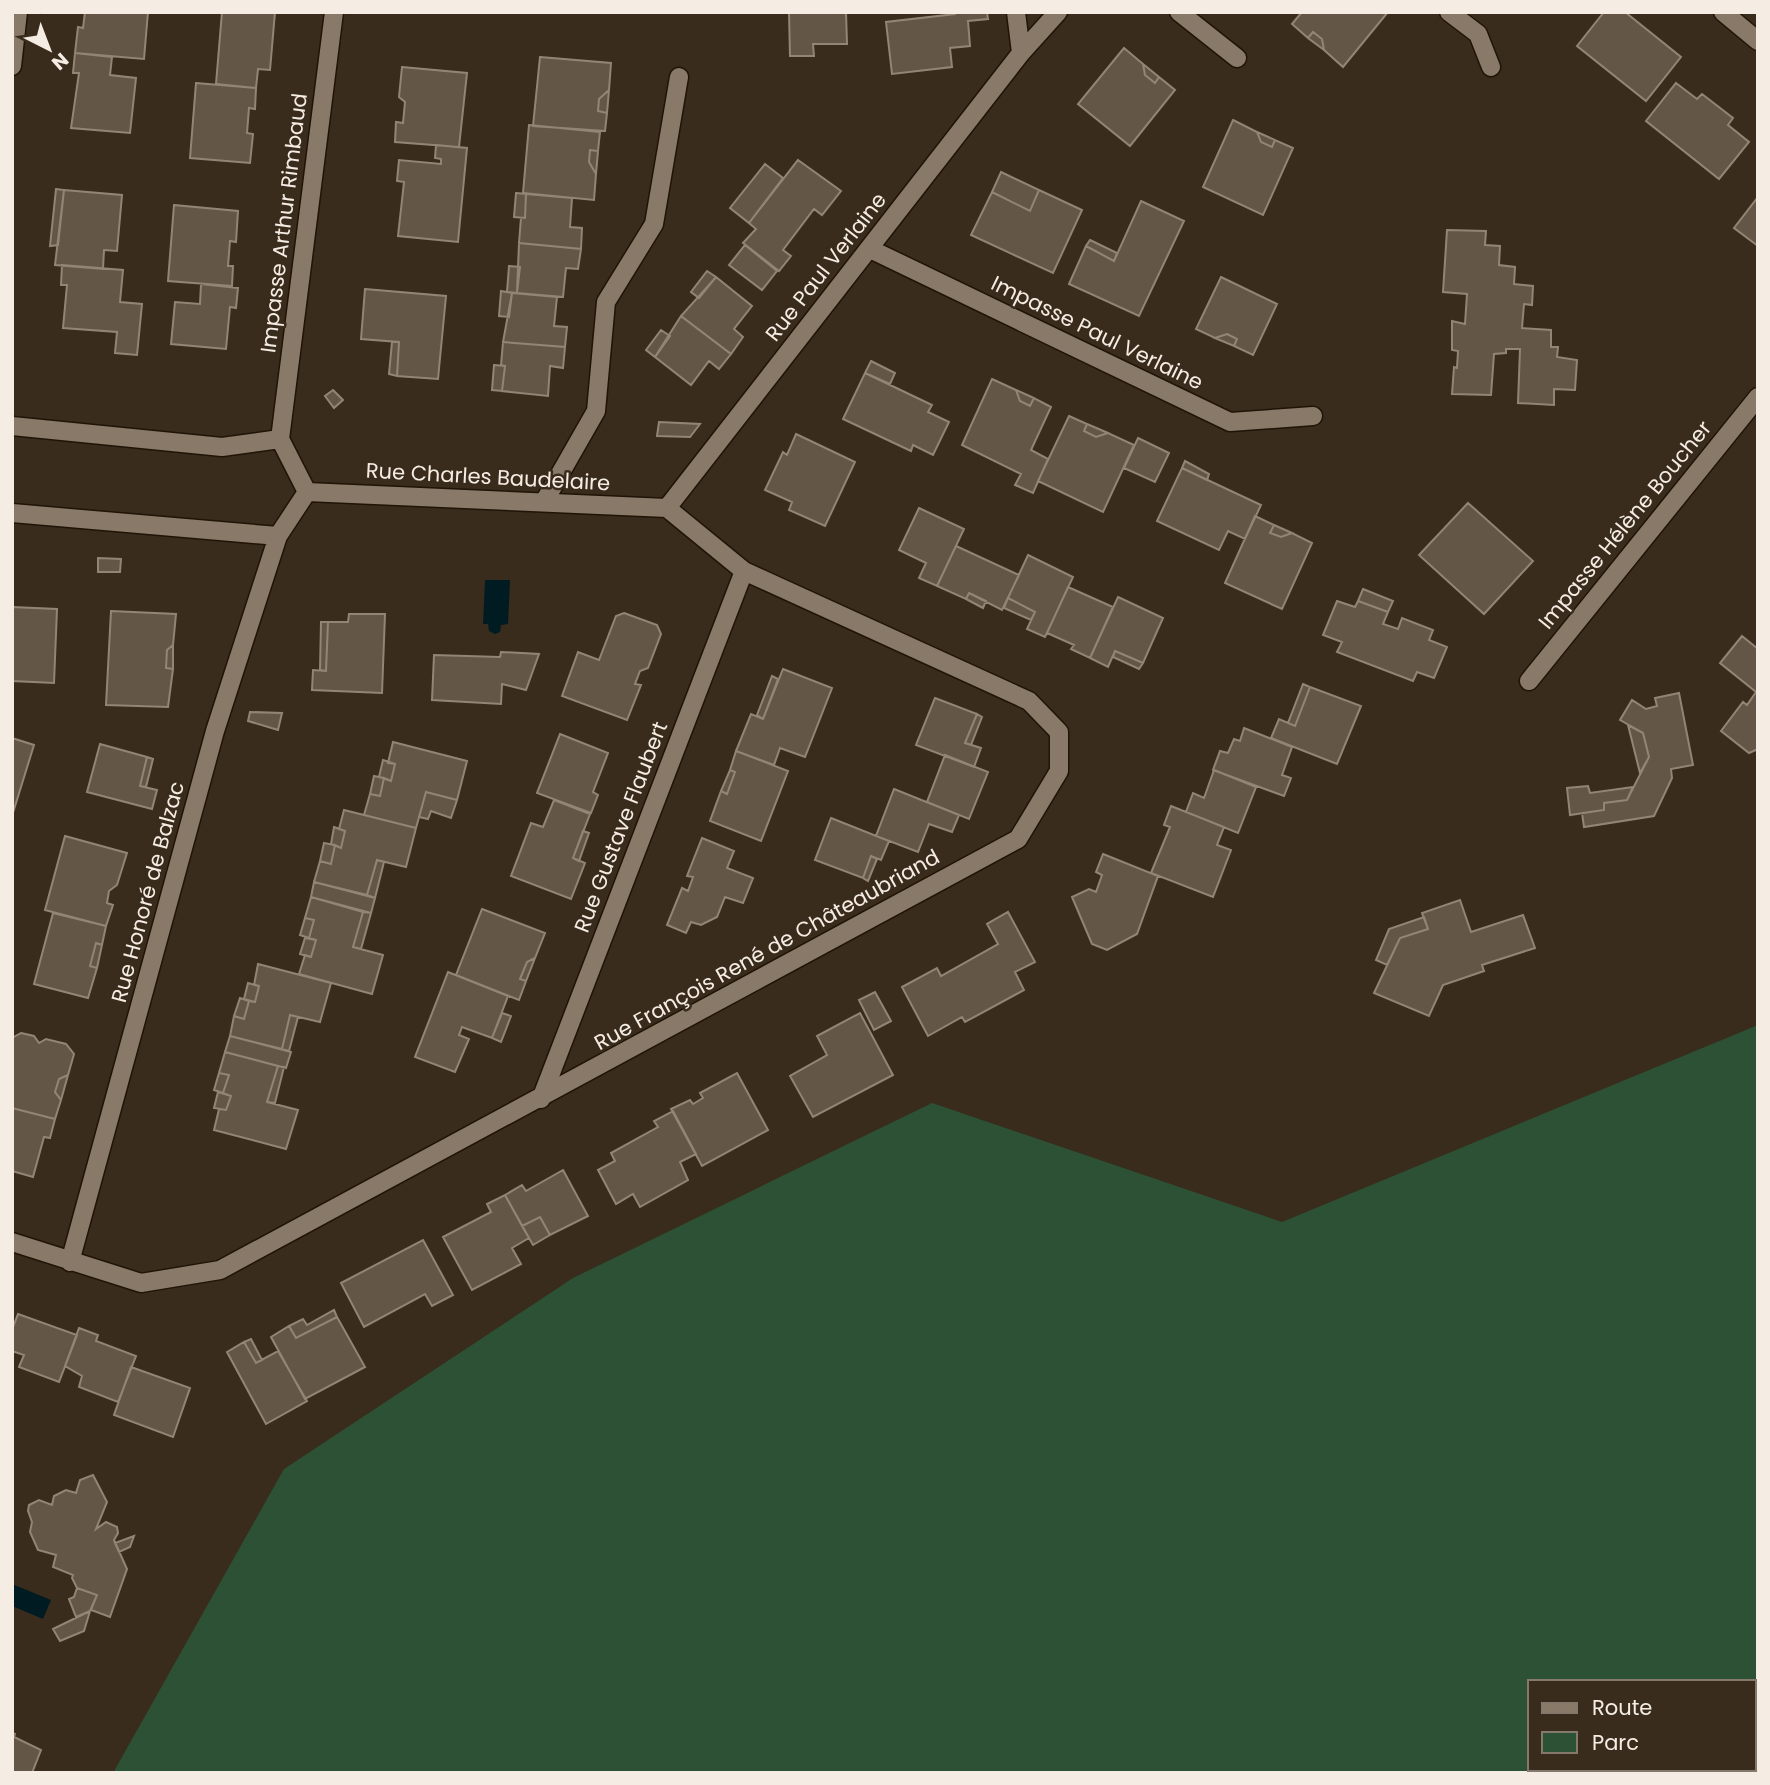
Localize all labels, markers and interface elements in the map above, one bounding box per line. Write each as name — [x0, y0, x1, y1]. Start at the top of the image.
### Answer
north arrow — [14, 14, 84, 84]
text: N — [46, 46, 74, 76]
street label: Impasse Arthur Rimbaud — [253, 92, 314, 354]
street label: Rue Paul Verlaine — [758, 186, 893, 347]
street label: Impasse Paul Verlaine — [986, 269, 1208, 397]
street label: Impasse Hélène Boucher — [1531, 414, 1718, 635]
street label: Rue Charles Baudelaire — [365, 456, 611, 497]
street label: Rue Gustave Flaubert — [567, 717, 674, 937]
street label: Rue Honoré de Balzac — [104, 778, 191, 1006]
street label: Rue François René de Châteaubriand — [589, 842, 945, 1057]
legend — [1528, 1680, 1756, 1771]
text: Route — [1592, 1693, 1652, 1722]
text: Parc — [1592, 1728, 1639, 1757]

